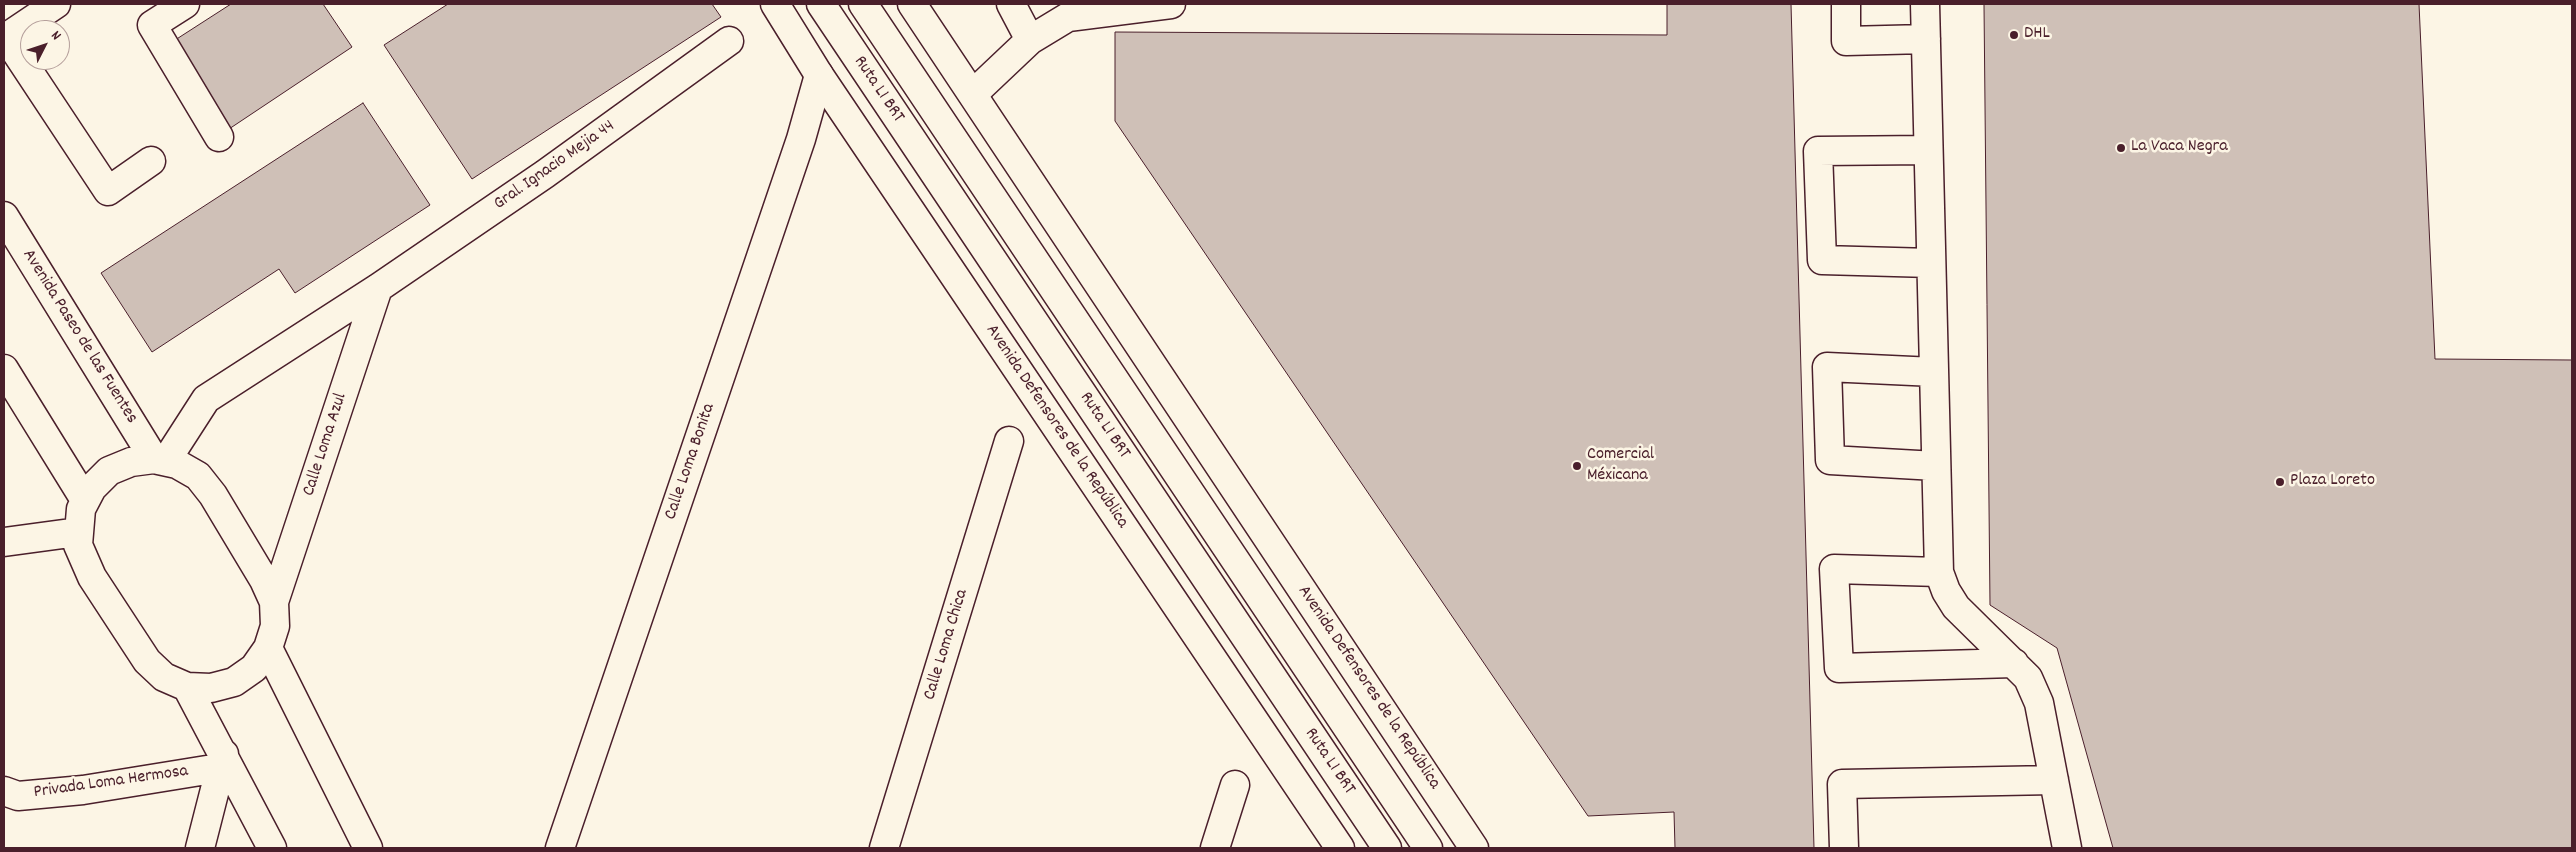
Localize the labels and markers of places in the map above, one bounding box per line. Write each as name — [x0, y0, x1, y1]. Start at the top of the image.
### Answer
place label: DHL — [2024, 24, 2050, 46]
marker: DHL — [2008, 29, 2020, 41]
place label: La Vaca Negra — [2131, 137, 2228, 159]
marker: La Vaca Negra — [2115, 142, 2127, 154]
place label: Comercial Méxicana — [1587, 445, 1654, 488]
marker: Comercial Méxicana — [1571, 460, 1583, 472]
place label: Plaza Loreto — [2290, 471, 2375, 493]
marker: Plaza Loreto — [2274, 476, 2286, 488]

